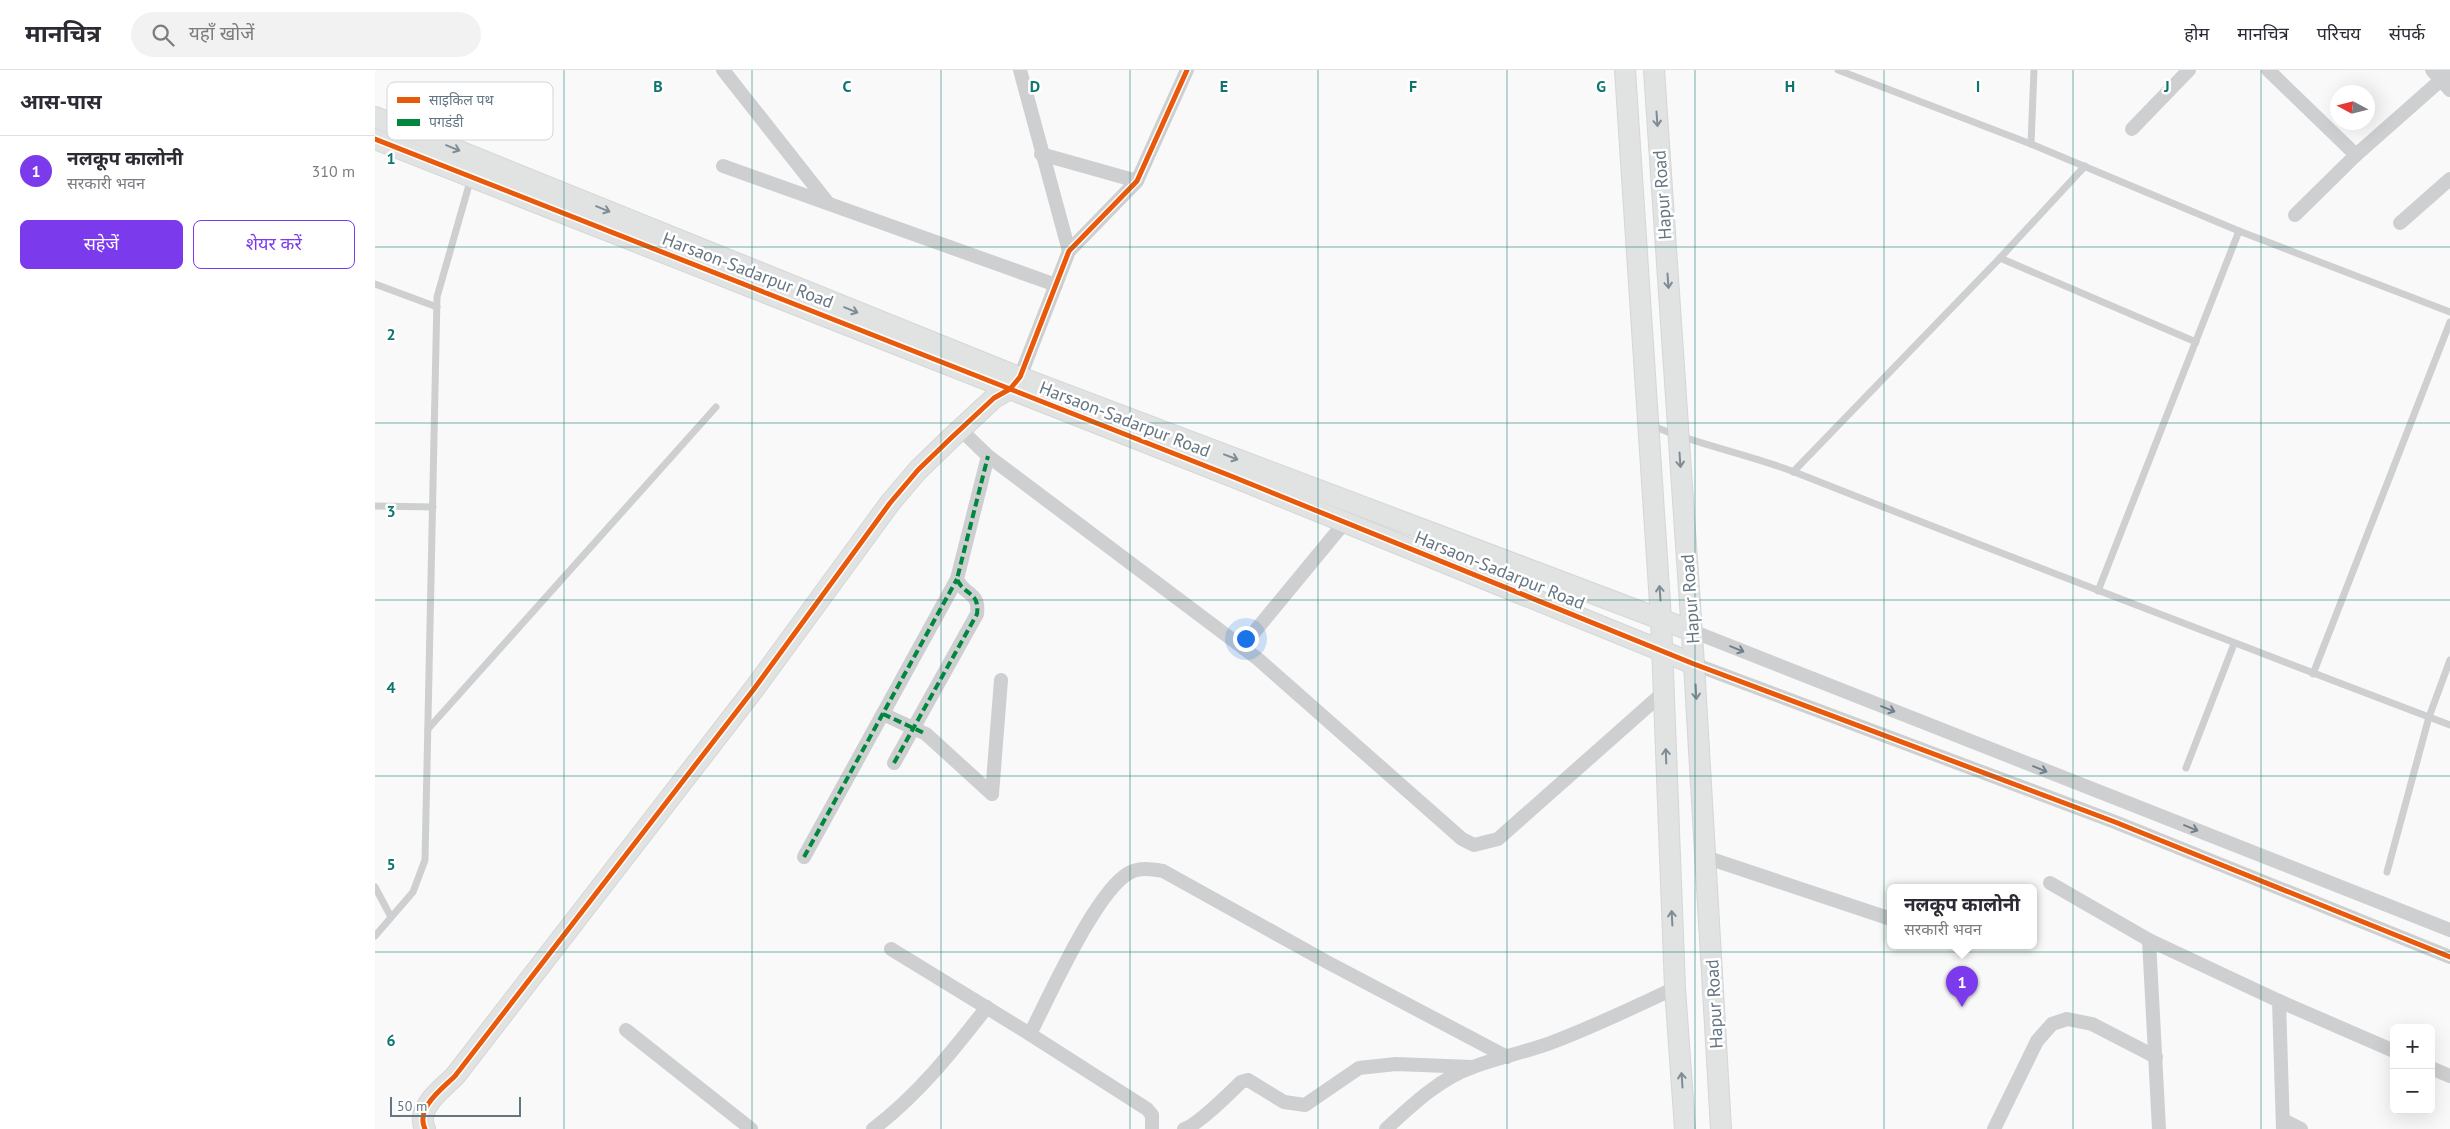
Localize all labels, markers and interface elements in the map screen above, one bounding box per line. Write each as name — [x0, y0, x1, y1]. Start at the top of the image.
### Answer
search box — [131, 12, 481, 57]
text: मानचित्र — [25, 18, 101, 49]
icon: search — [149, 21, 177, 49]
text: यहाँ खोजें — [189, 21, 254, 45]
text: होम — [2184, 22, 2209, 45]
text: मानचित्र — [2237, 22, 2289, 45]
text: परिचय — [2317, 22, 2361, 45]
text: संपर्क — [2389, 22, 2425, 45]
text: B — [653, 76, 663, 96]
text: C — [843, 76, 852, 96]
text: D — [1030, 76, 1040, 96]
text: E — [1220, 76, 1228, 96]
text: F — [1409, 76, 1417, 96]
text: G — [1596, 76, 1606, 96]
text: H — [1785, 76, 1795, 96]
text: I — [1976, 76, 1980, 96]
text: J — [2163, 76, 2170, 96]
legend — [387, 82, 553, 140]
north arrow — [2330, 85, 2375, 130]
text: आस-पास — [20, 88, 102, 115]
text: साइकिल पथ — [429, 91, 495, 109]
one-way arrow — [1652, 110, 1661, 126]
text: पगडंडी — [429, 113, 464, 131]
one-way arrow — [445, 144, 460, 154]
text: नलकूप कालोनी — [67, 146, 183, 170]
text: 1 — [386, 148, 396, 168]
street label: Hapur Road — [1647, 150, 1677, 240]
text: 1 — [31, 161, 41, 181]
text: 310 m — [312, 161, 355, 181]
text: सरकारी भवन — [67, 173, 145, 193]
one-way arrow — [595, 205, 610, 215]
button: सहेजें — [20, 220, 183, 269]
button: शेयर करें — [193, 220, 355, 269]
street label: Harsaon-Sadarpur Road — [659, 227, 837, 313]
one-way arrow — [1663, 272, 1673, 288]
one-way arrow — [843, 305, 858, 315]
text: 2 — [386, 324, 396, 344]
street label: Harsaon-Sadarpur Road — [1036, 376, 1214, 462]
one-way arrow — [1676, 452, 1685, 468]
one-way arrow — [1223, 453, 1238, 462]
text: 3 — [386, 501, 396, 521]
street label: Harsaon-Sadarpur Road — [1412, 525, 1588, 615]
street label: Hapur Road — [1675, 554, 1705, 644]
one-way arrow — [1655, 586, 1664, 602]
your location — [1233, 626, 1259, 652]
one-way arrow — [1729, 645, 1745, 654]
text: 4 — [386, 677, 396, 697]
one-way arrow — [1691, 684, 1700, 700]
one-way arrow — [1880, 705, 1896, 714]
one-way arrow — [1661, 748, 1671, 764]
one-way arrow — [2032, 765, 2047, 774]
one-way arrow — [2183, 825, 2198, 834]
text: 5 — [386, 854, 396, 874]
popup — [1887, 884, 2037, 949]
text: नलकूप कालोनी — [1904, 892, 2020, 916]
one-way arrow — [1667, 910, 1677, 926]
text: सरकारी भवन — [1904, 919, 1982, 939]
street label: Hapur Road — [1700, 959, 1728, 1049]
pin: 1 — [1946, 966, 1978, 1007]
map controls — [2390, 1024, 2435, 1114]
button: + — [2390, 1024, 2435, 1069]
text: 6 — [386, 1030, 396, 1050]
button: − — [2390, 1069, 2435, 1114]
one-way arrow — [1677, 1073, 1686, 1089]
scale bar — [390, 1094, 521, 1117]
text: 50 m — [397, 1097, 427, 1115]

